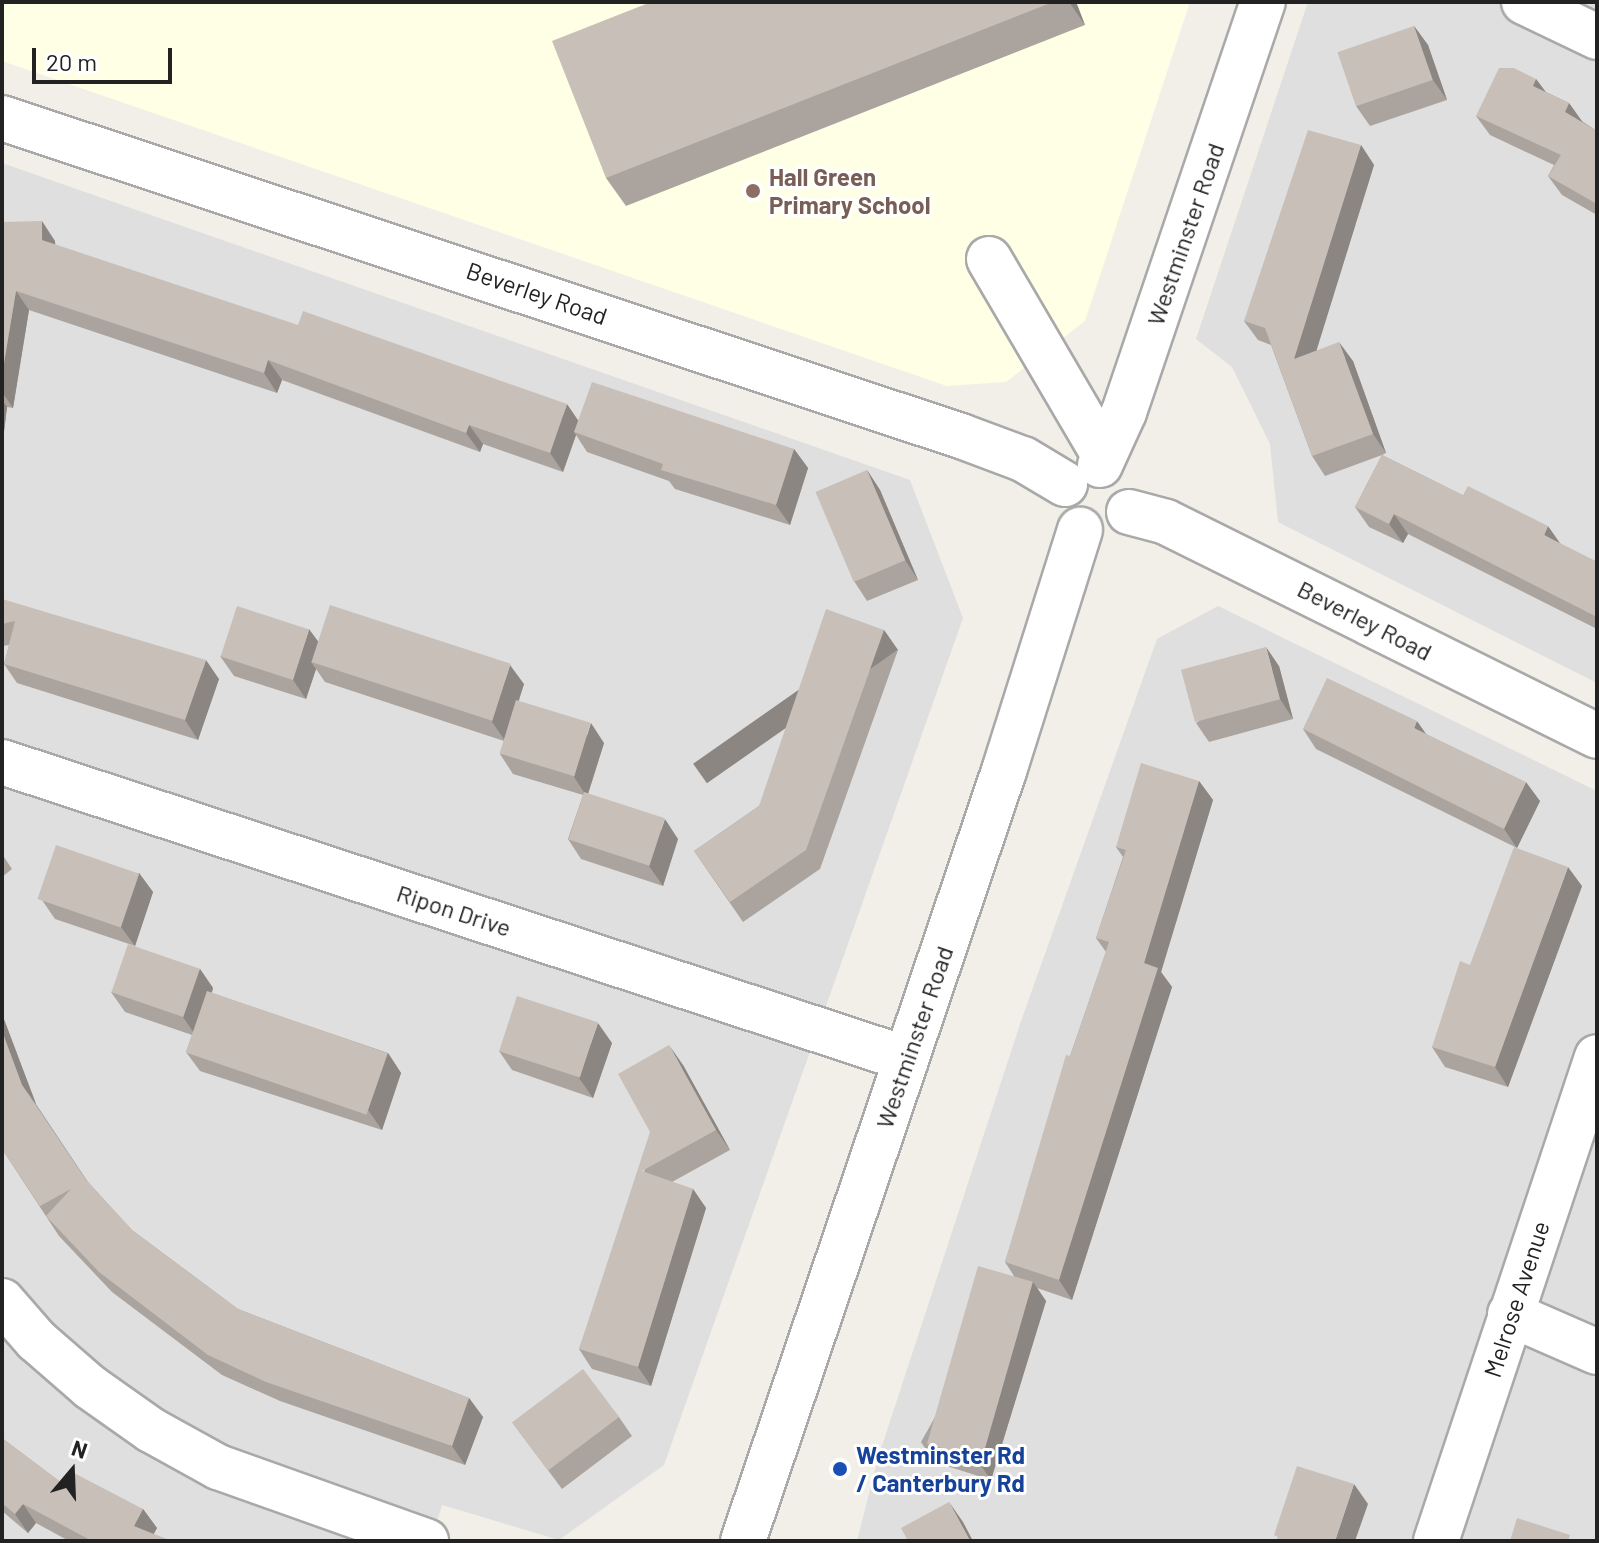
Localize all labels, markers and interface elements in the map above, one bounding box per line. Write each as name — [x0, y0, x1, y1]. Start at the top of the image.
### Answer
scale bar — [36, 32, 176, 82]
text: 20 m — [46, 47, 97, 76]
street label: Westminster Road — [1140, 139, 1230, 329]
place label: Hall Green Primary School — [769, 163, 931, 219]
marker: Hall Green Primary School — [744, 182, 762, 200]
street label: Beverley Road — [463, 255, 611, 331]
street label: Beverley Road — [1293, 574, 1437, 666]
street label: Ripon Drive — [393, 878, 515, 942]
street label: Westminster Road — [869, 942, 959, 1132]
street label: Melrose Avenue — [1477, 1217, 1555, 1381]
north arrow — [32, 1431, 112, 1511]
text: N — [69, 1434, 91, 1463]
place label: Westminster Rd / Canterbury Rd — [856, 1441, 1025, 1497]
marker: Westminster Rd / Canterbury Rd — [831, 1460, 849, 1478]

